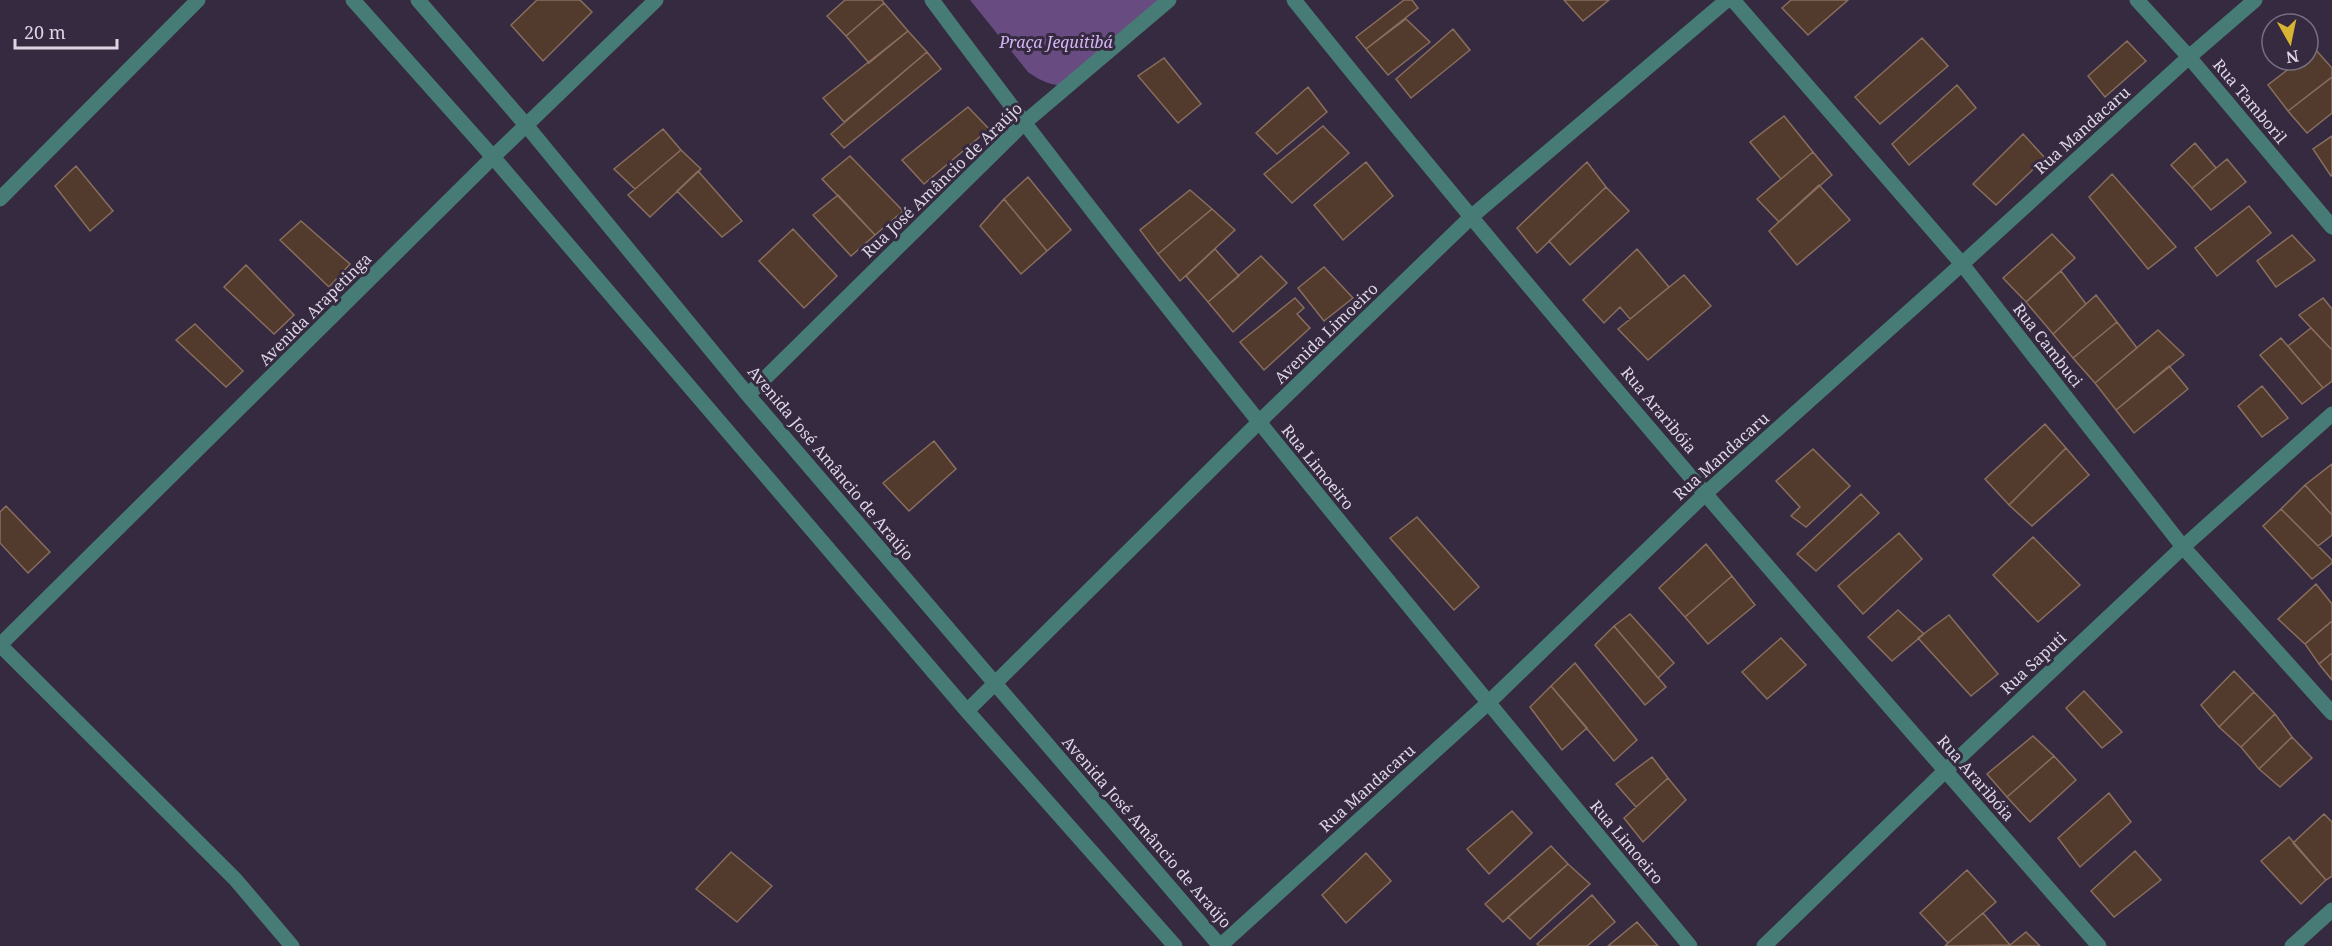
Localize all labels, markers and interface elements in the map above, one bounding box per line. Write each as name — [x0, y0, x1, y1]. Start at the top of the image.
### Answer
scale bar — [15, 12, 117, 50]
north arrow — [2260, 12, 2320, 72]
text: 20 m — [24, 20, 66, 44]
park label: Praça Jequitibá — [998, 31, 1114, 53]
text: N — [2284, 45, 2300, 69]
street label: Rua Tamboril — [2208, 54, 2292, 148]
street label: Rua Mandacaru — [2029, 81, 2135, 179]
street label: Rua José Amâncio de Araújo — [857, 97, 1027, 263]
street label: Avenida Arapetinga — [254, 248, 376, 370]
street label: Avenida Limoeiro — [1269, 278, 1383, 388]
street label: Rua Cambuci — [2008, 299, 2088, 391]
street label: Avenida José Amâncio de Araújo — [743, 361, 919, 565]
street label: Rua Araribóia — [1616, 362, 1702, 458]
street label: Rua Mandacaru — [1668, 407, 1774, 505]
street label: Rua Limoeiro — [1277, 420, 1359, 514]
street label: Rua Saputi — [1995, 627, 2071, 699]
street label: Rua Araribóia — [1933, 730, 2019, 826]
street label: Avenida José Amâncio de Araújo — [1057, 731, 1237, 933]
street label: Rua Mandacaru — [1314, 739, 1420, 837]
street label: Rua Limoeiro — [1585, 795, 1669, 889]

